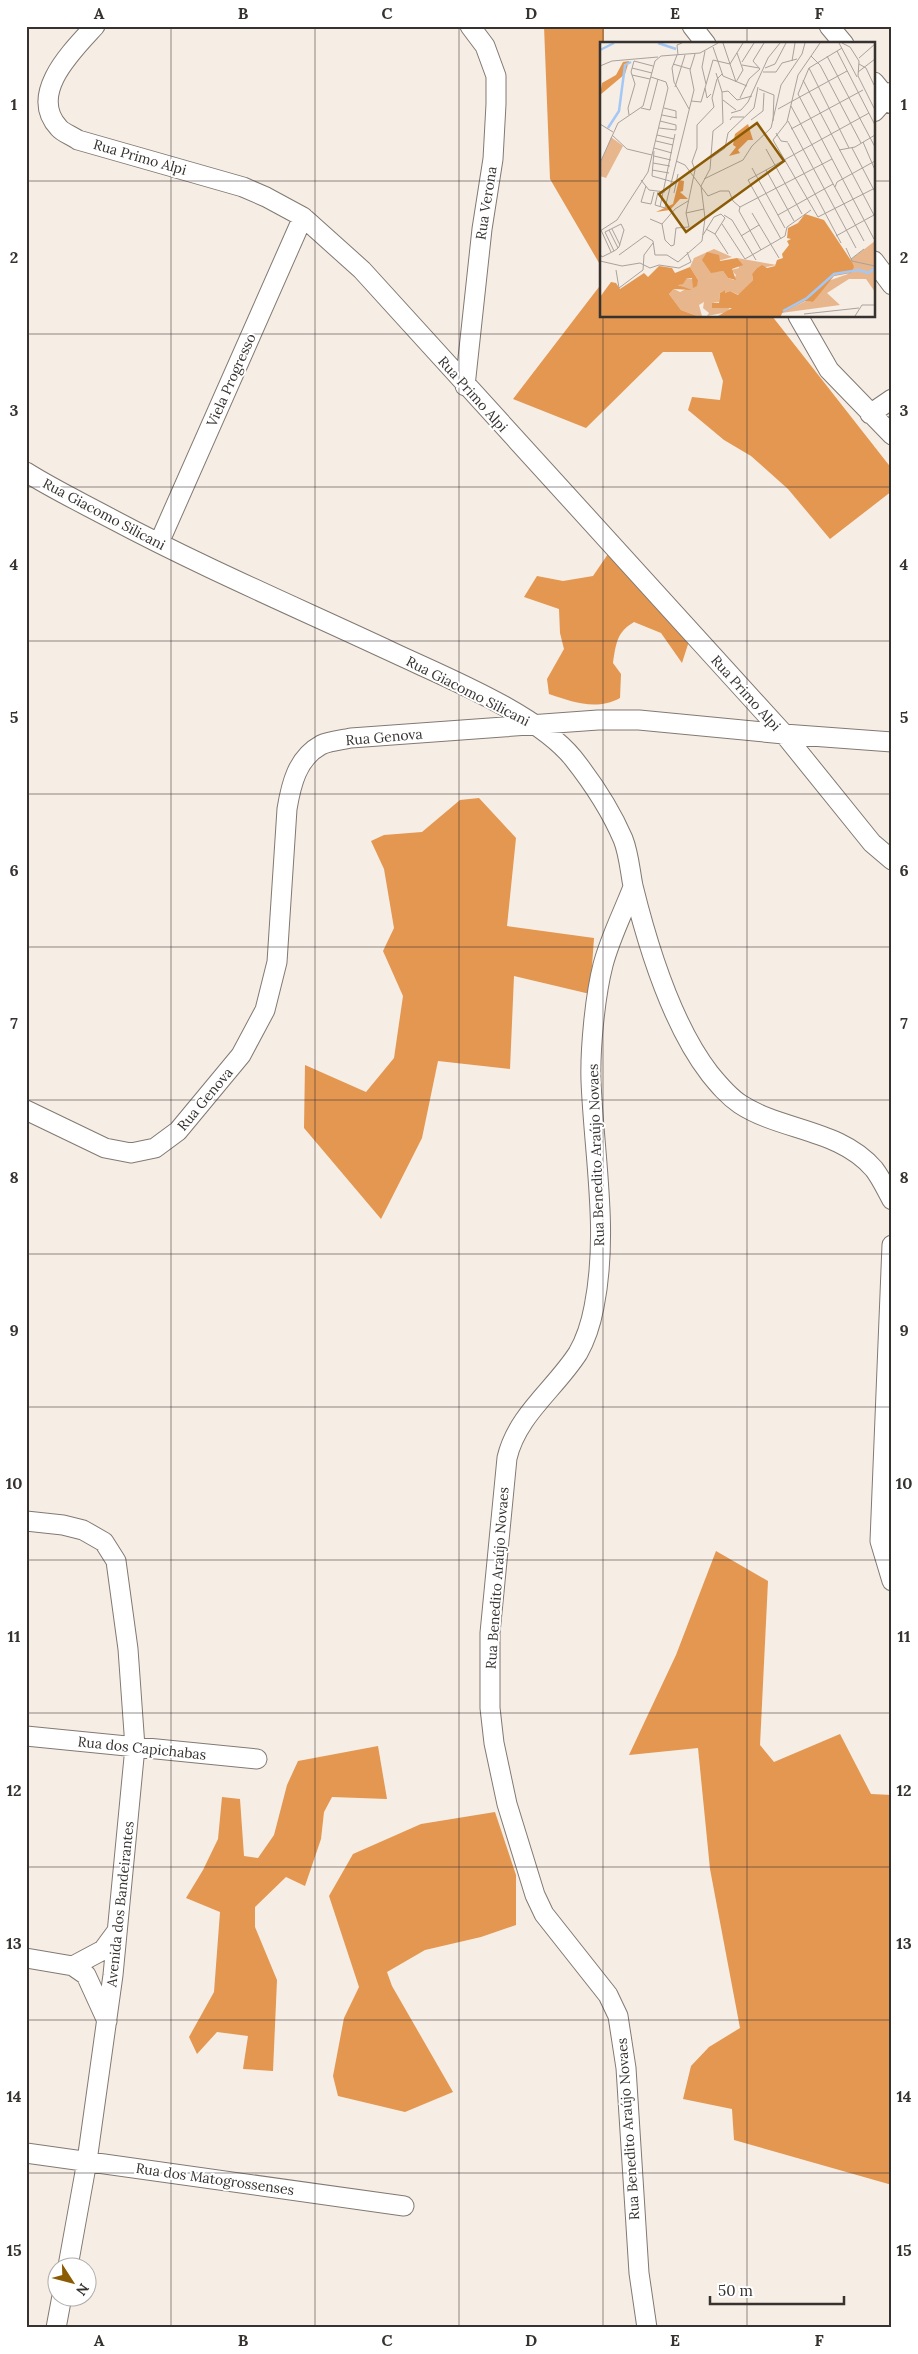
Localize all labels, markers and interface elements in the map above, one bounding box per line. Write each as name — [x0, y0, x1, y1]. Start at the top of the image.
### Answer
text: A — [94, 3, 105, 23]
text: B — [238, 3, 249, 23]
text: C — [381, 3, 393, 23]
text: D — [525, 3, 537, 23]
text: E — [670, 3, 680, 23]
text: F — [814, 3, 824, 23]
inset map — [600, 42, 876, 318]
text: 1 — [11, 94, 17, 114]
text: 1 — [901, 94, 907, 114]
street label: Rua Primo Alpi — [91, 135, 189, 179]
street label: Rua Verona — [471, 165, 501, 241]
text: 2 — [10, 247, 18, 267]
text: 2 — [900, 247, 908, 267]
street label: Viela Progresso — [202, 331, 260, 430]
street label: Rua Primo Alpi — [434, 352, 512, 436]
text: 3 — [10, 400, 19, 420]
text: 3 — [900, 400, 909, 420]
street label: Rua Giacomo Silicani — [40, 474, 169, 554]
text: 4 — [10, 554, 19, 574]
text: 4 — [900, 554, 909, 574]
street label: Rua Primo Alpi — [707, 651, 785, 735]
street label: Rua Giacomo Silicani — [403, 652, 533, 730]
text: 5 — [10, 707, 19, 727]
text: 5 — [900, 707, 909, 727]
street label: Rua Genova — [345, 725, 423, 749]
text: 6 — [9, 860, 19, 880]
text: 6 — [899, 860, 909, 880]
text: 7 — [10, 1013, 18, 1033]
text: 7 — [900, 1013, 908, 1033]
street label: Rua Benedito Araújo Novaes — [584, 1063, 608, 1247]
street label: Rua Genova — [173, 1064, 237, 1134]
text: 8 — [9, 1167, 19, 1187]
text: 8 — [899, 1167, 909, 1187]
text: 9 — [9, 1320, 19, 1340]
text: 9 — [899, 1320, 909, 1340]
text: 10 — [6, 1473, 22, 1493]
text: 10 — [896, 1473, 912, 1493]
street label: Rua Benedito Araújo Novaes — [482, 1486, 512, 1670]
text: 11 — [8, 1626, 21, 1646]
text: 11 — [898, 1626, 911, 1646]
street label: Rua dos Capichabas — [77, 1732, 207, 1764]
text: 12 — [6, 1780, 22, 1800]
text: 12 — [896, 1780, 912, 1800]
street label: Avenida dos Bandeirantes — [102, 1820, 138, 1989]
text: 13 — [6, 1933, 22, 1953]
text: 13 — [896, 1933, 912, 1953]
street label: Rua Benedito Araújo Novaes — [613, 2037, 643, 2221]
text: 14 — [6, 2086, 22, 2106]
text: 14 — [896, 2086, 912, 2106]
street label: Rua dos Matogrossenses — [135, 2159, 295, 2199]
text: 15 — [6, 2240, 22, 2260]
text: 15 — [896, 2240, 912, 2260]
north arrow — [48, 2256, 98, 2306]
scale bar — [710, 2274, 844, 2306]
text: N — [72, 2280, 93, 2299]
text: 50 m — [718, 2281, 753, 2300]
text: A — [94, 2330, 105, 2350]
text: B — [238, 2330, 249, 2350]
text: C — [381, 2330, 393, 2350]
text: D — [525, 2330, 537, 2350]
text: E — [670, 2330, 680, 2350]
text: F — [814, 2330, 824, 2350]

